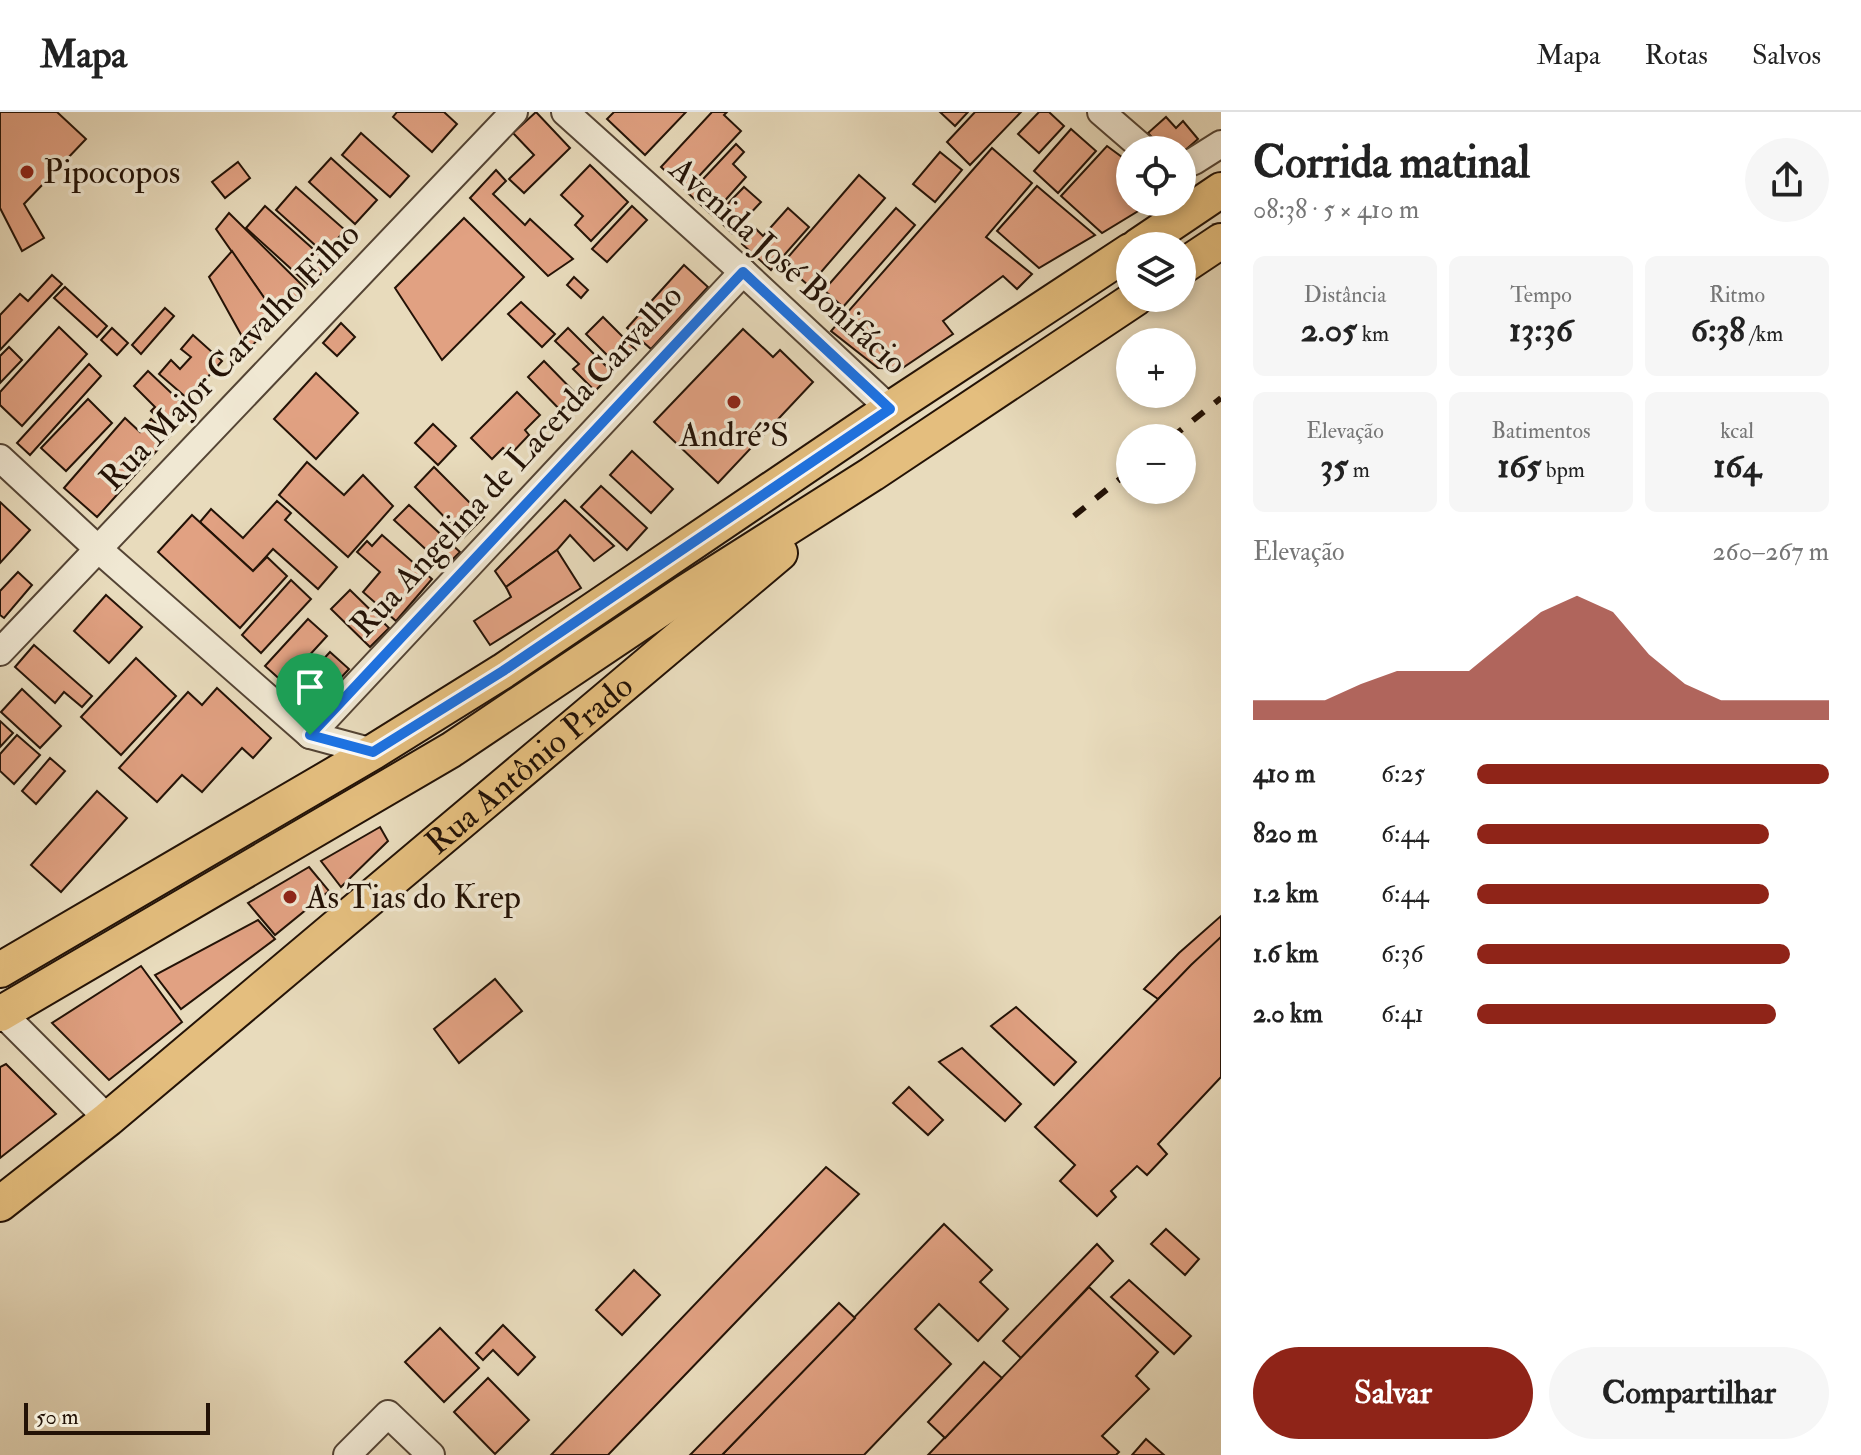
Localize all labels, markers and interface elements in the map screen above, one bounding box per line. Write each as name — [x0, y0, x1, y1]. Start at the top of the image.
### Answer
text: Mapa — [40, 31, 127, 79]
text: Mapa — [1536, 38, 1600, 73]
text: Rotas — [1644, 38, 1708, 73]
text: Salvos — [1752, 38, 1821, 73]
map controls — [1116, 136, 1196, 504]
button: locate — [1116, 136, 1196, 216]
text: Corrida matinal — [1253, 136, 1530, 191]
button: share — [1745, 138, 1829, 222]
street label: Avenida José Bonifácio — [659, 147, 916, 384]
place label: Pipocopos — [43, 151, 180, 194]
marker: Pipocopos — [18, 163, 36, 181]
text: 08:38 · 5 × 410 m — [1253, 194, 1419, 226]
street label: Rua Major Carvalho Filho — [91, 214, 369, 500]
button: layers — [1116, 232, 1196, 312]
street label: Rua Angelina de Lacerda Carvalho — [342, 275, 692, 647]
text: Distância — [1304, 281, 1386, 309]
text: Tempo — [1510, 281, 1572, 309]
text: Ritmo — [1709, 281, 1765, 309]
text: 2.05 — [1301, 309, 1357, 352]
text: 13:36 — [1509, 309, 1573, 352]
text: 6:38 — [1691, 309, 1745, 352]
text: km — [1357, 320, 1389, 348]
text: /km — [1745, 320, 1783, 348]
button: + — [1116, 328, 1196, 408]
marker: André'S — [725, 393, 743, 411]
place label: André'S — [678, 414, 789, 457]
text: Elevação — [1306, 417, 1384, 445]
text: Batimentos — [1491, 417, 1591, 445]
text: kcal — [1720, 417, 1754, 445]
button: − — [1116, 424, 1196, 504]
text: 35 — [1320, 445, 1348, 488]
text: 165 — [1497, 445, 1541, 488]
text: 164 — [1713, 445, 1761, 488]
text: m — [1348, 456, 1370, 484]
text: bpm — [1541, 456, 1585, 484]
text: Elevação — [1253, 536, 1345, 568]
text: 260–267 m — [1712, 536, 1829, 568]
pin — [276, 653, 344, 735]
icon: arrive — [288, 665, 332, 709]
street label: Rua Antônio Prado — [416, 665, 642, 864]
text: 410 m — [1253, 758, 1315, 790]
text: 6:25 — [1381, 758, 1425, 790]
text: 820 m — [1253, 818, 1317, 850]
text: 6:44 — [1381, 818, 1429, 850]
place label: As Tias do Krep — [305, 876, 521, 919]
text: 1.2 km — [1253, 878, 1319, 910]
text: 6:44 — [1381, 878, 1429, 910]
marker: As Tias do Krep — [281, 888, 299, 906]
text: 1.6 km — [1253, 938, 1318, 970]
text: 6:36 — [1381, 938, 1424, 970]
text: 2.0 km — [1253, 998, 1323, 1030]
text: 6:41 — [1381, 998, 1424, 1030]
button: Salvar — [1253, 1347, 1533, 1439]
button: Compartilhar — [1549, 1347, 1829, 1439]
scale bar — [24, 1399, 210, 1435]
text: 50 m — [36, 1403, 78, 1431]

